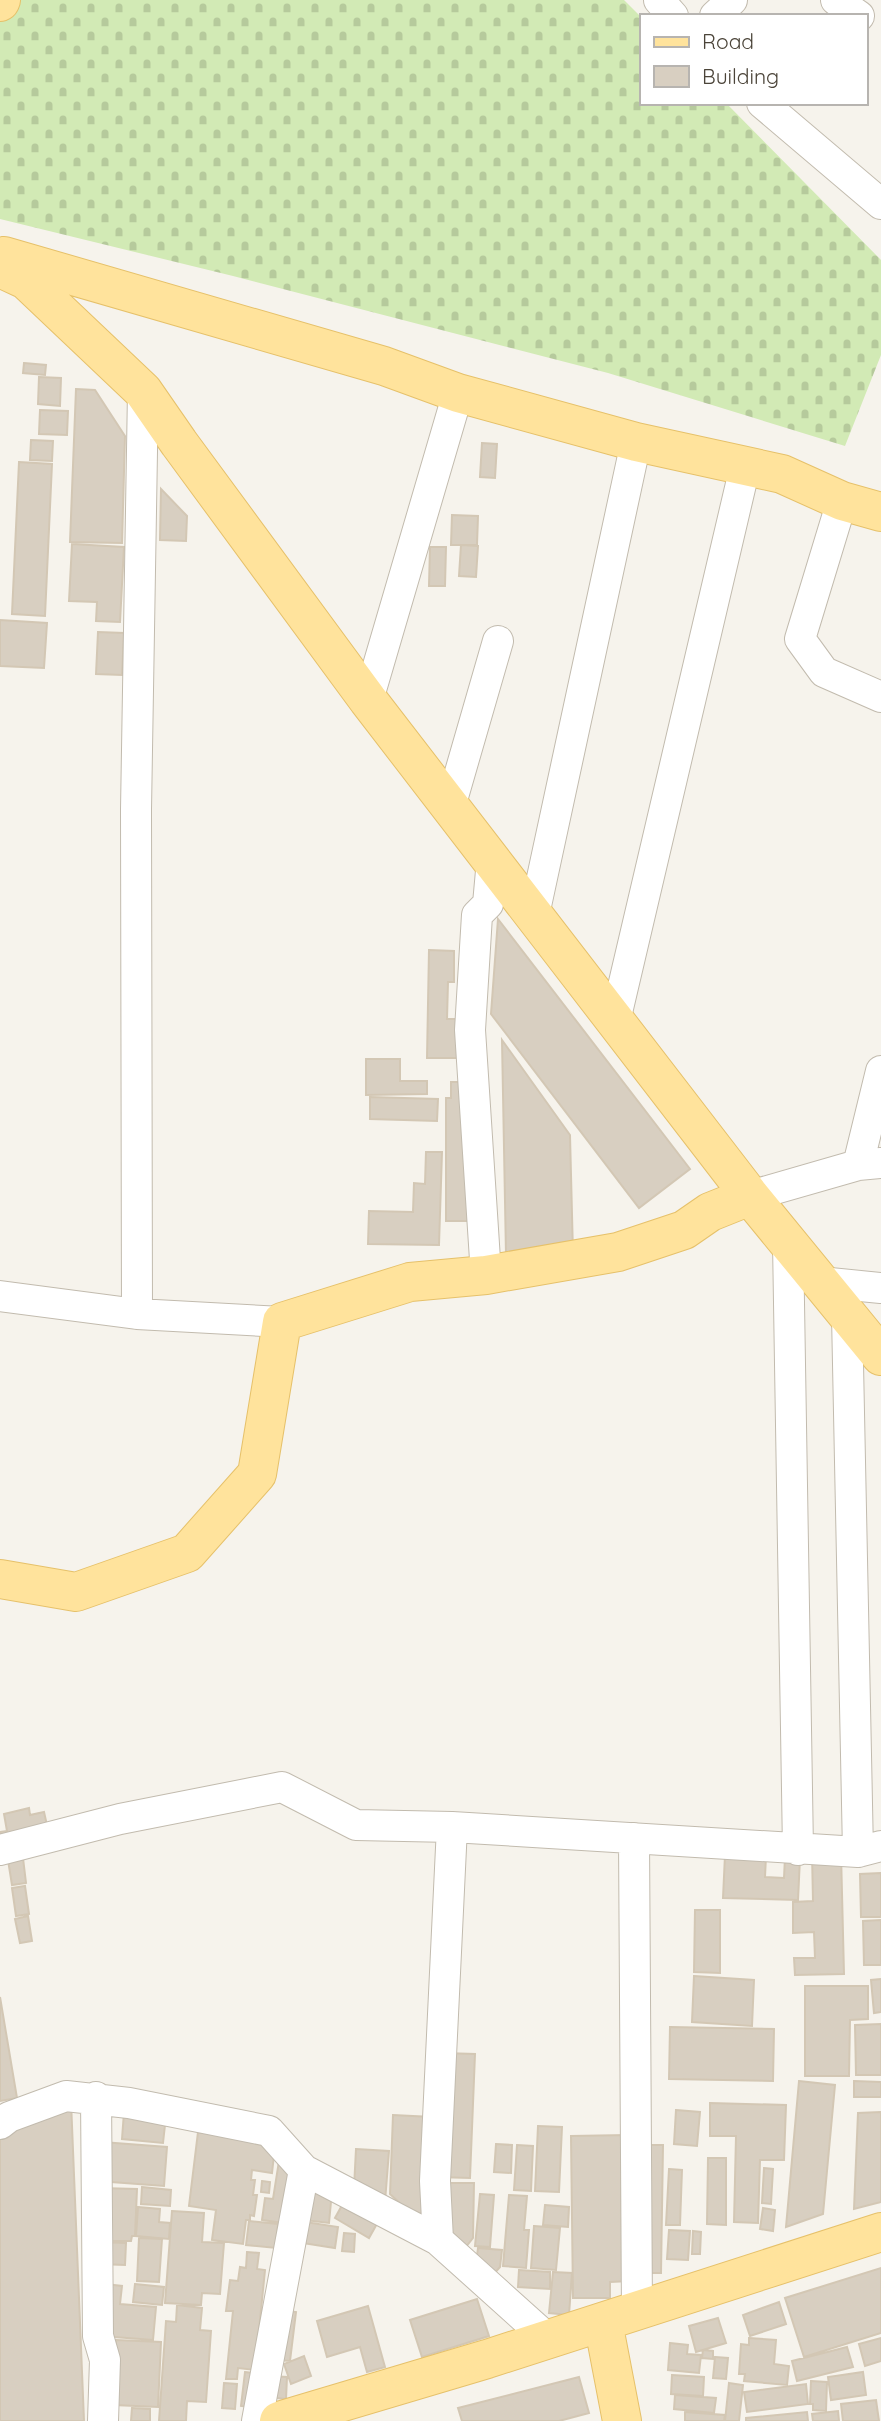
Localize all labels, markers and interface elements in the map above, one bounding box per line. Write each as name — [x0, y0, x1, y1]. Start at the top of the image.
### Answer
legend — [640, 14, 867, 105]
text: Road — [702, 28, 754, 54]
text: Building — [702, 63, 779, 89]

